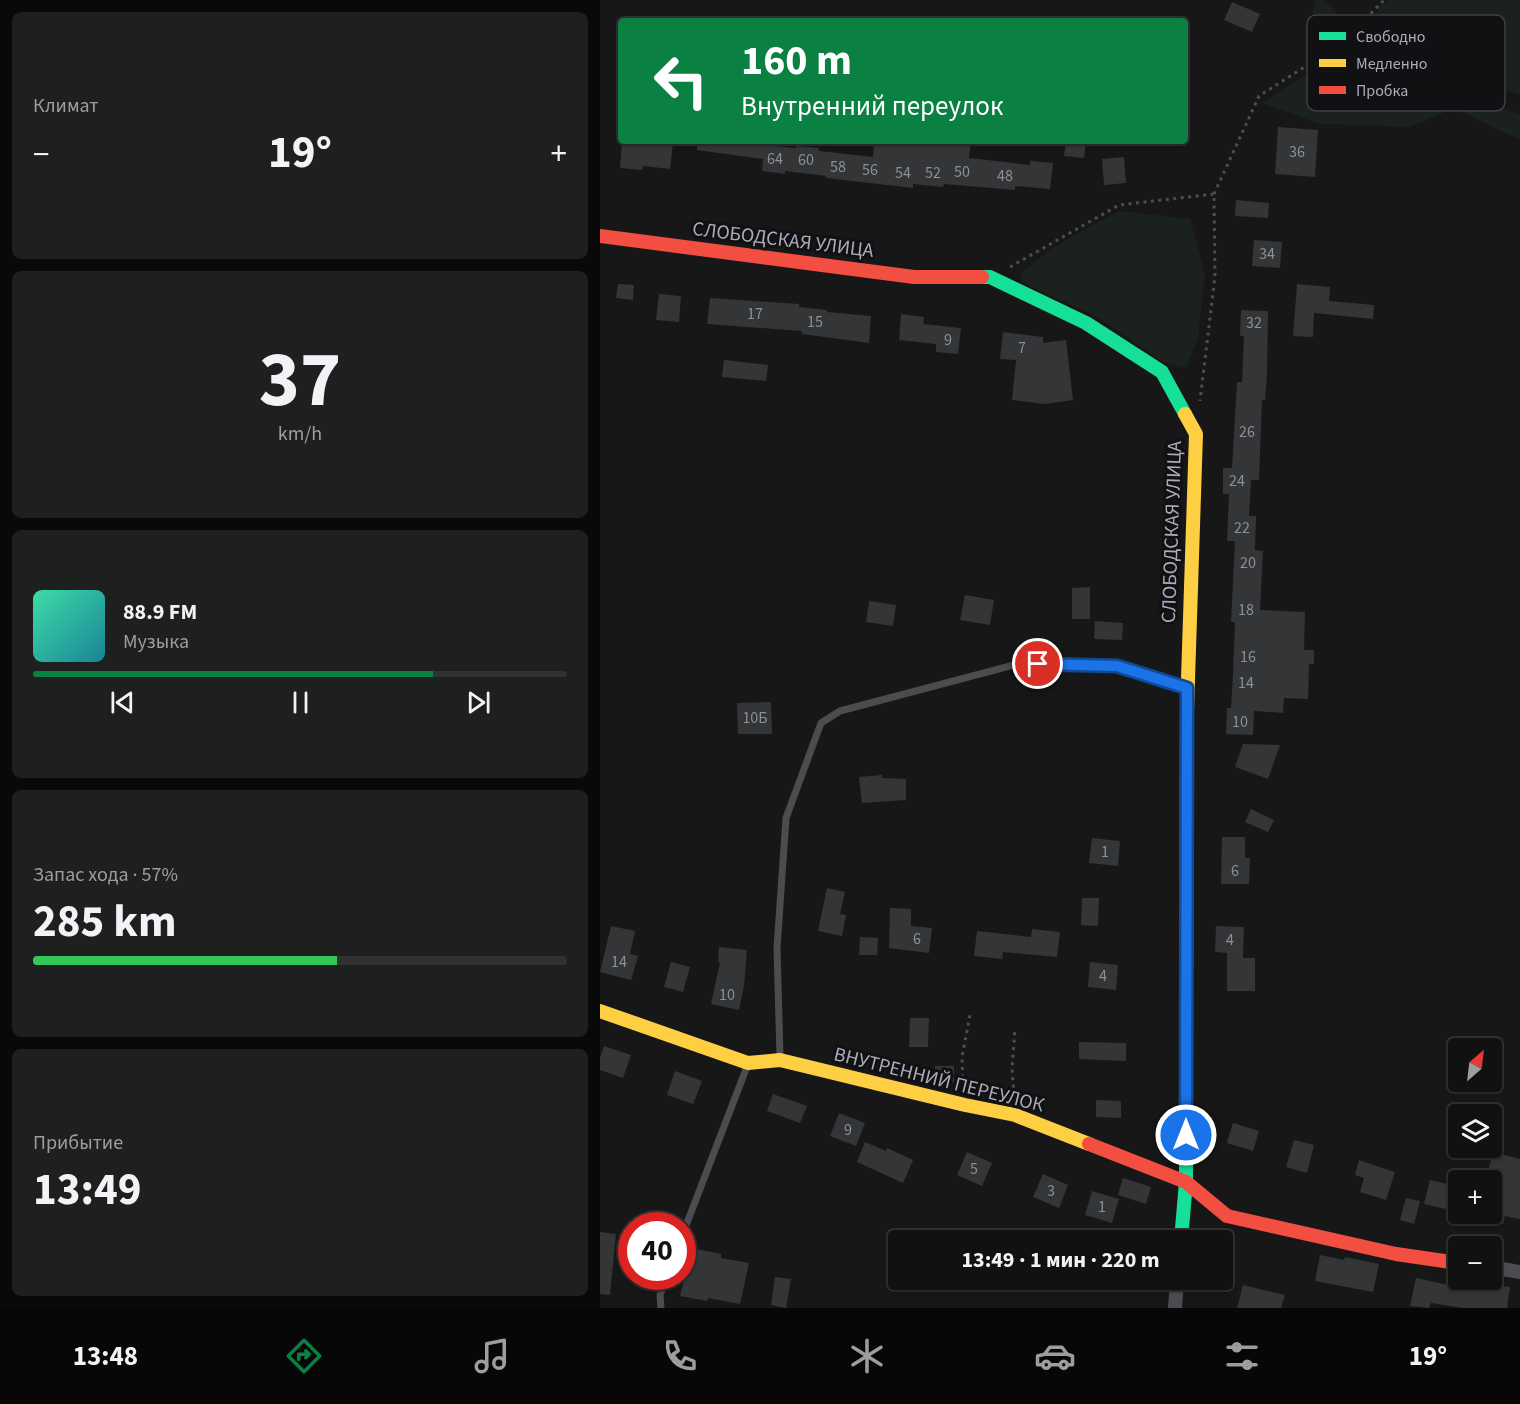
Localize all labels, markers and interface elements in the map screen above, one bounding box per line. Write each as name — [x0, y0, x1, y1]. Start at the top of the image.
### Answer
legend — [1307, 15, 1505, 111]
text: Свободно — [1356, 26, 1426, 48]
text: 160 m — [741, 31, 852, 91]
icon: left — [642, 42, 720, 120]
text: Медленно — [1356, 53, 1427, 75]
text: Пробка — [1356, 80, 1408, 102]
text: Внутренний переулок — [741, 87, 1003, 126]
text: Климат — [33, 92, 99, 120]
text: 19° — [268, 121, 332, 185]
text: − — [33, 131, 49, 178]
text: + — [551, 131, 567, 178]
house number: 36 — [1289, 141, 1305, 163]
house number: 64 — [767, 148, 783, 170]
house number: 60 — [798, 149, 814, 171]
house number: 58 — [830, 156, 846, 178]
house number: 56 — [862, 159, 878, 181]
house number: 50 — [954, 161, 970, 183]
house number: 54 — [895, 162, 911, 184]
house number: 52 — [925, 162, 941, 184]
house number: 48 — [997, 165, 1013, 187]
street label: СЛОБОДСКАЯ УЛИЦА — [691, 215, 875, 265]
house number: 34 — [1259, 243, 1275, 265]
house number: 17 — [747, 303, 763, 325]
house number: 15 — [807, 311, 823, 333]
house number: 32 — [1246, 312, 1262, 334]
text: 37 — [259, 325, 341, 436]
house number: 9 — [944, 329, 952, 351]
house number: 7 — [1018, 337, 1026, 359]
text: km/h — [278, 420, 322, 448]
house number: 26 — [1239, 421, 1255, 443]
street label: СЛОБОДСКАЯ УЛИЦА — [1155, 440, 1189, 624]
house number: 24 — [1229, 470, 1245, 492]
house number: 22 — [1234, 517, 1250, 539]
house number: 20 — [1240, 552, 1256, 574]
text: 88.9 FM — [123, 596, 197, 628]
house number: 18 — [1238, 599, 1254, 621]
text: Музыка — [123, 628, 189, 656]
pin — [1012, 638, 1063, 689]
house number: 16 — [1240, 646, 1256, 668]
icon: arrive — [1021, 647, 1054, 680]
house number: 14 — [1238, 672, 1254, 694]
icon: previous — [106, 686, 139, 719]
icon: pause — [284, 686, 317, 719]
icon: next — [462, 686, 495, 719]
house number: 10Б — [742, 707, 768, 729]
house number: 10 — [1232, 711, 1248, 733]
house number: 1 — [1101, 841, 1109, 863]
house number: 6 — [1231, 860, 1239, 882]
text: Запас хода · 57% — [33, 861, 178, 889]
text: 285 km — [33, 890, 177, 954]
house number: 6 — [913, 928, 921, 950]
house number: 4 — [1226, 929, 1234, 951]
house number: 14 — [611, 951, 627, 973]
house number: 4 — [1099, 965, 1107, 987]
house number: 10 — [719, 984, 735, 1006]
north arrow — [1448, 1038, 1502, 1092]
map controls — [1448, 1038, 1502, 1290]
street label: ВНУТРЕННИЙ ПЕРЕУЛОК — [831, 1040, 1047, 1120]
position arrow — [1154, 1103, 1218, 1167]
button: layers — [1448, 1104, 1502, 1158]
house number: 9 — [844, 1119, 852, 1141]
text: Прибытие — [33, 1129, 123, 1157]
text: 13:49 — [33, 1158, 142, 1222]
house number: 5 — [970, 1158, 978, 1180]
button: + — [1448, 1170, 1502, 1224]
house number: 3 — [1047, 1180, 1055, 1202]
house number: 1 — [1098, 1196, 1106, 1218]
speed limit sign: 40 — [618, 1212, 696, 1290]
button: − — [1448, 1236, 1502, 1290]
text: 13:49 · 1 мин · 220 m — [961, 1244, 1160, 1276]
icon: directions — [283, 1335, 325, 1377]
icon: music — [471, 1335, 513, 1377]
icon: phone — [659, 1335, 701, 1377]
icon: climate — [846, 1335, 888, 1377]
icon: car — [1034, 1335, 1076, 1377]
icon: filters — [1221, 1335, 1263, 1377]
text: 13:48 — [73, 1337, 138, 1376]
text: 19° — [1409, 1337, 1447, 1376]

